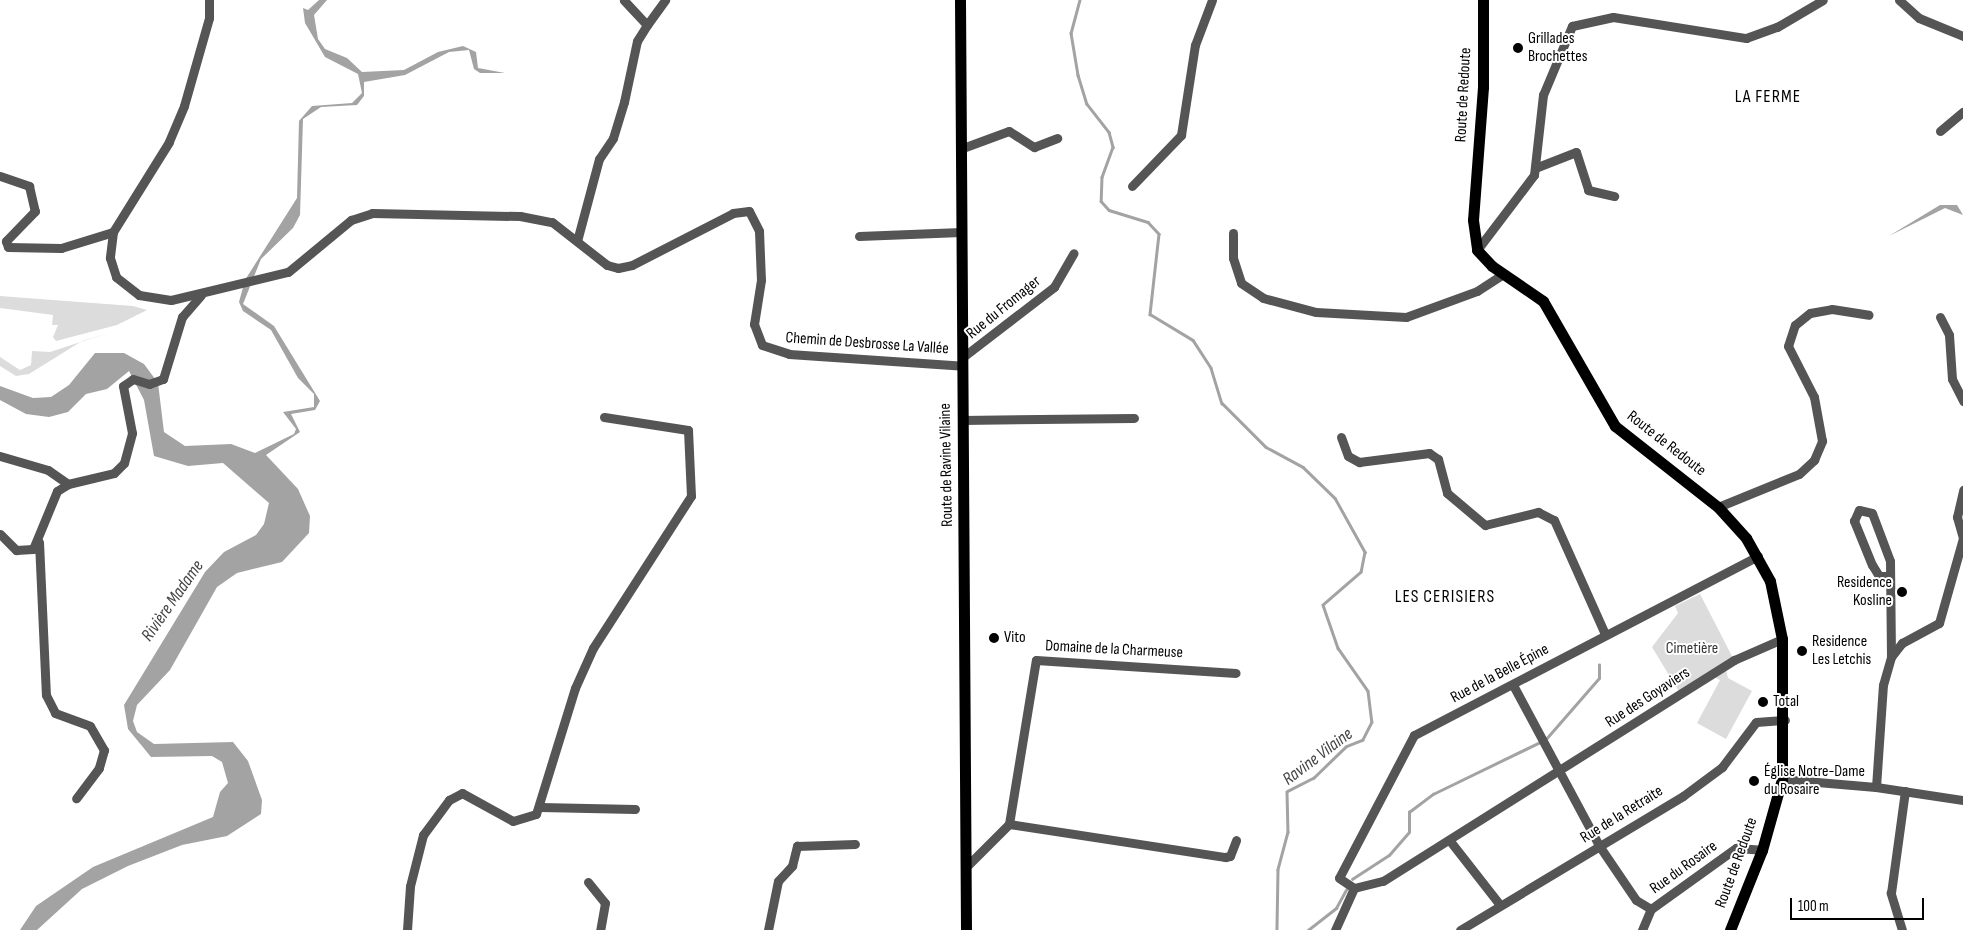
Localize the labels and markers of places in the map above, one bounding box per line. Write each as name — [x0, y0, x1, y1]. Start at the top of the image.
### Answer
place label: Grillades Brochettes — [1528, 29, 1588, 67]
marker: Grillades Brochettes — [1512, 42, 1524, 54]
place label: Residence Kosline — [1837, 573, 1892, 611]
marker: Residence Kosline — [1896, 586, 1908, 598]
place label: Vito — [1004, 628, 1026, 648]
marker: Vito — [988, 632, 1000, 644]
place label: Residence Les Letchis — [1812, 632, 1871, 670]
marker: Residence Les Letchis — [1796, 645, 1808, 657]
place label: Total — [1773, 692, 1799, 712]
marker: Total — [1757, 696, 1769, 708]
place label: Église Notre-Dame du Rosaire — [1764, 762, 1865, 800]
marker: Église Notre-Dame du Rosaire — [1748, 775, 1760, 787]

